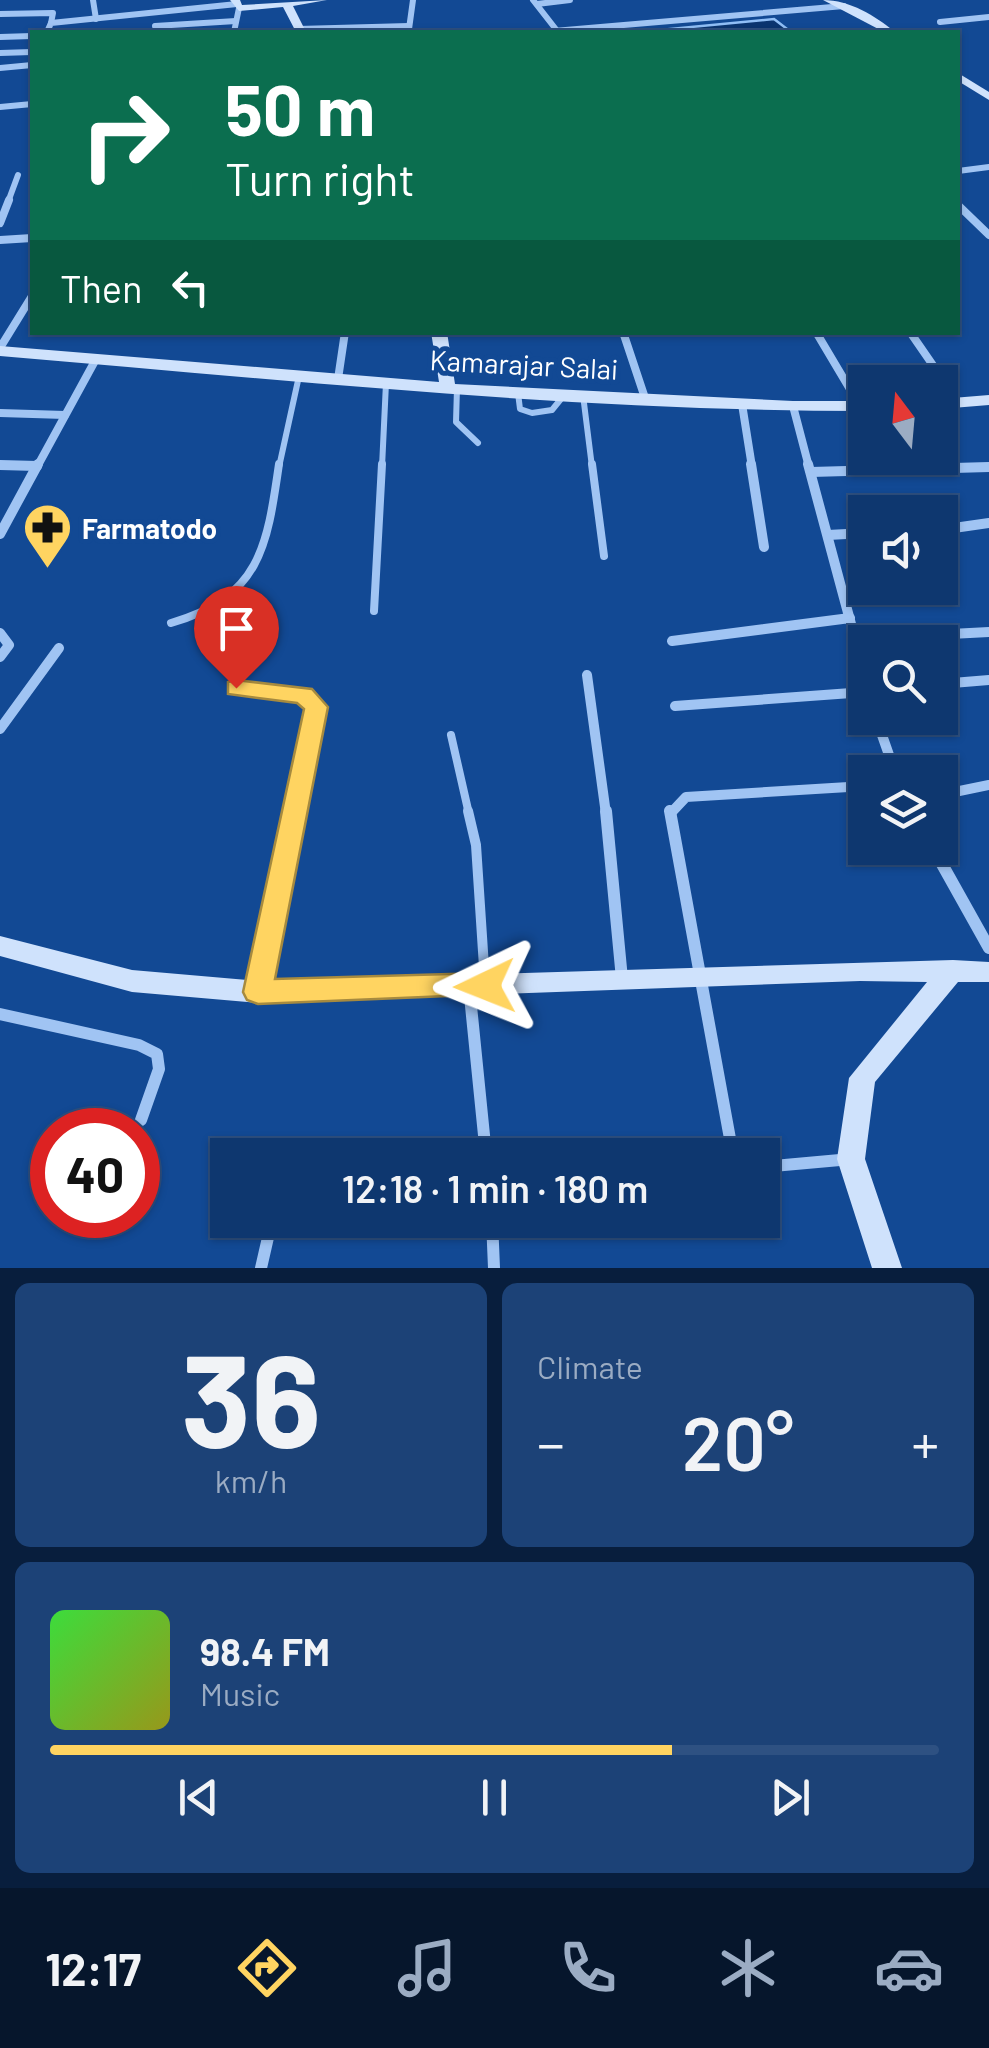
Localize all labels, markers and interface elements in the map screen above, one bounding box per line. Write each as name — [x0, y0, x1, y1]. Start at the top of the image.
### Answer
text: 50 m — [225, 66, 375, 150]
icon: right — [60, 70, 190, 200]
text: Turn right — [225, 151, 415, 205]
icon: left — [163, 260, 218, 315]
text: Then — [60, 265, 143, 311]
street label: Kamarajar Salai — [429, 342, 619, 386]
north arrow — [848, 365, 958, 475]
map controls — [848, 365, 958, 865]
button: sound — [848, 495, 958, 605]
pharmacy icon: Farmatodo — [21, 502, 73, 570]
place label: Farmatodo — [82, 511, 217, 545]
pin — [194, 586, 279, 689]
icon: arrive — [209, 601, 264, 656]
button: search — [848, 625, 958, 735]
button: layers — [848, 755, 958, 865]
position arrow — [433, 934, 537, 1038]
speed limit sign: 40 — [30, 1108, 160, 1238]
text: 12:18 · 1 min · 180 m — [342, 1165, 648, 1211]
text: 36 — [181, 1318, 321, 1474]
text: Climate — [537, 1347, 643, 1385]
text: 20° — [682, 1396, 794, 1486]
text: − — [537, 1409, 565, 1475]
text: + — [911, 1409, 939, 1475]
text: km/h — [215, 1461, 287, 1499]
text: 98.4 FM — [200, 1628, 330, 1674]
text: Music — [200, 1674, 280, 1712]
icon: previous — [171, 1770, 226, 1825]
icon: pause — [467, 1770, 522, 1825]
icon: next — [763, 1770, 818, 1825]
icon: directions — [232, 1933, 302, 2003]
icon: music — [392, 1933, 462, 2003]
icon: phone — [553, 1933, 623, 2003]
icon: climate — [713, 1933, 783, 2003]
icon: car — [874, 1933, 944, 2003]
text: 12:17 — [45, 1941, 141, 1995]

